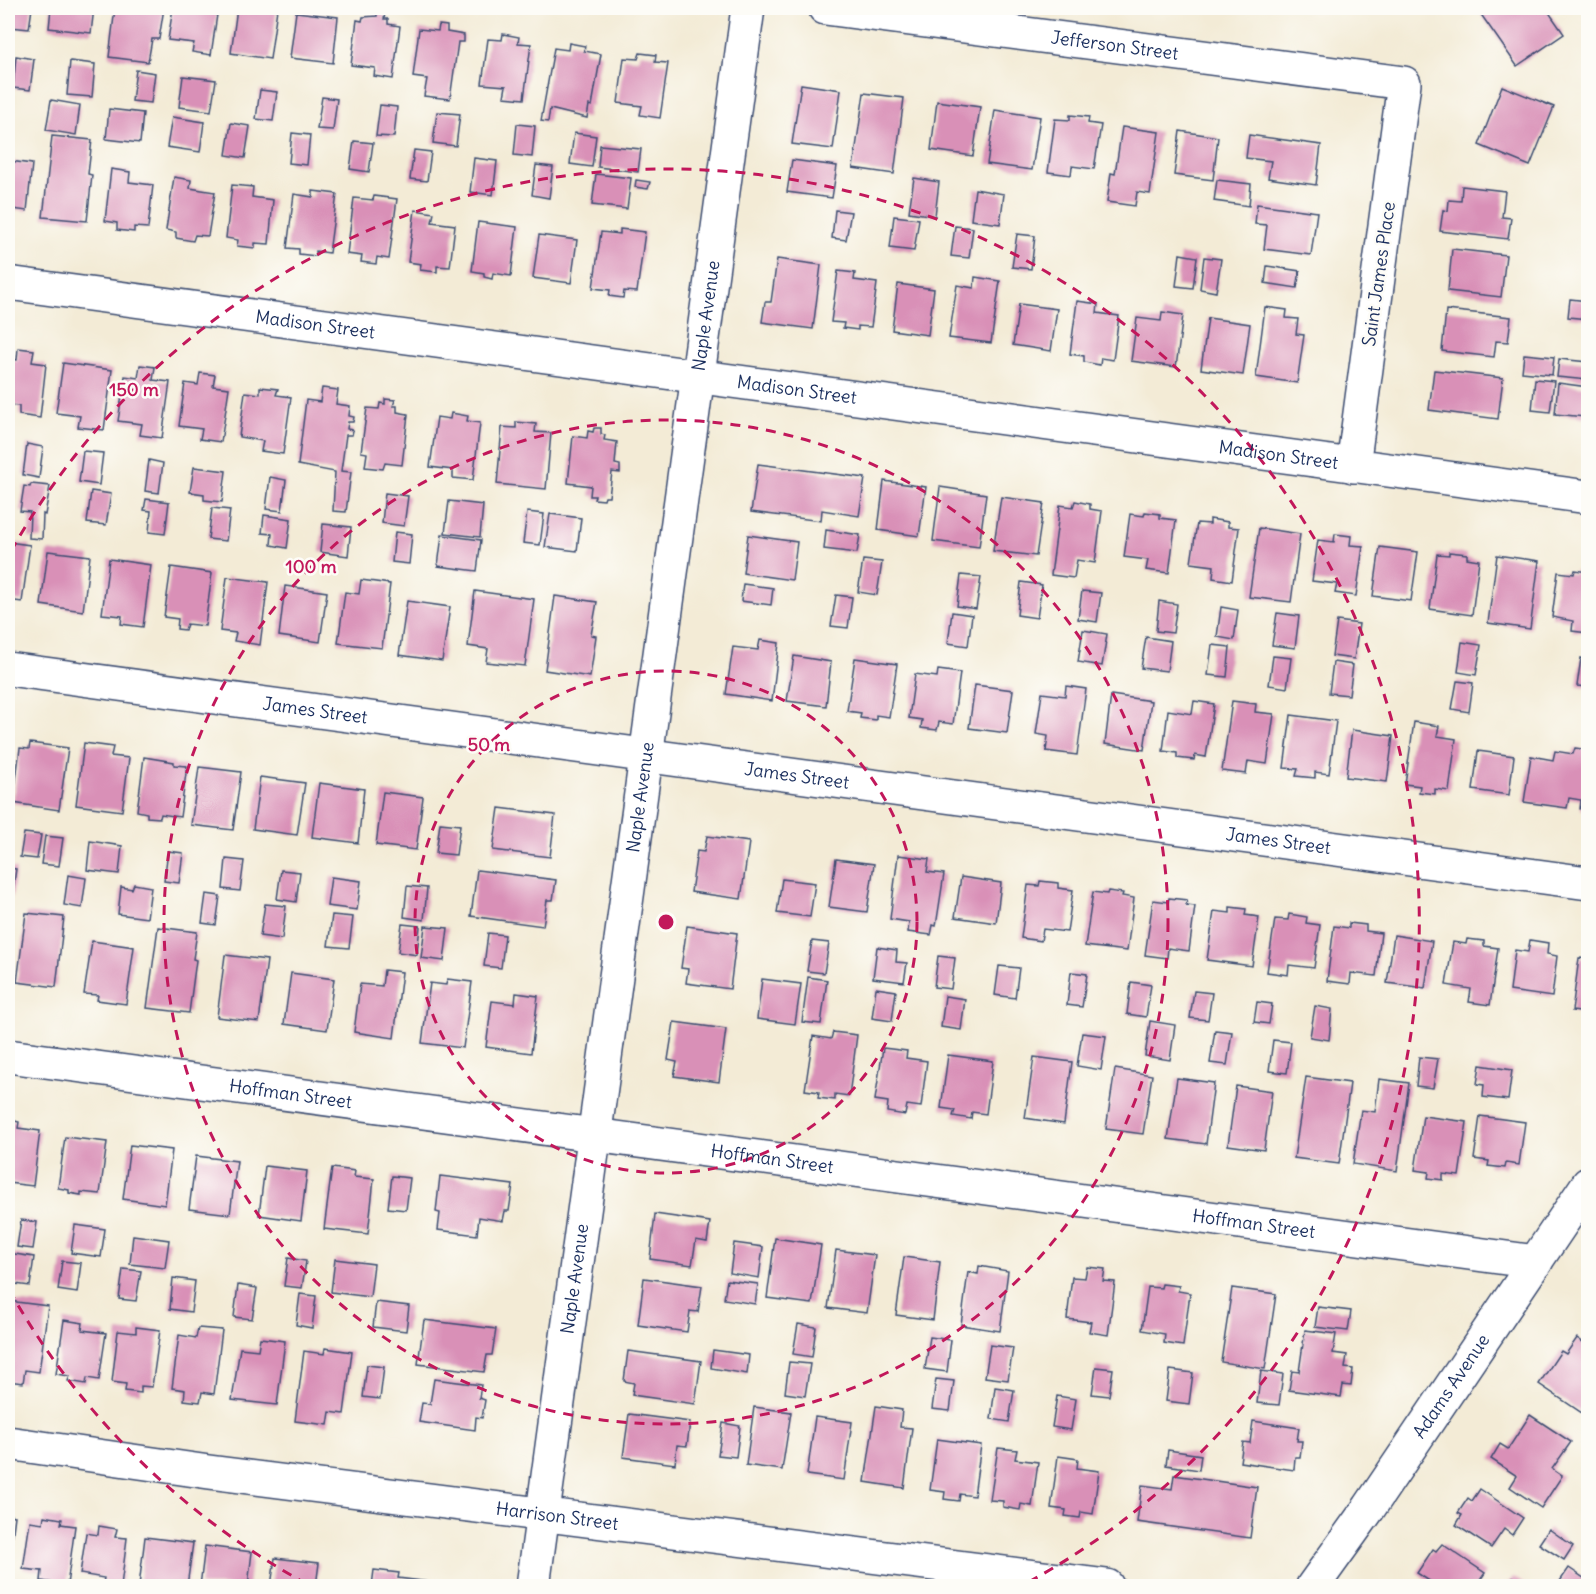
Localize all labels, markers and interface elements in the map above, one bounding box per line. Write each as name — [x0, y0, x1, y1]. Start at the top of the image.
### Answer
street label: Jefferson Street — [1050, 25, 1180, 65]
street label: Saint James Place — [1357, 200, 1400, 348]
street label: Naple Avenue — [687, 259, 724, 372]
street label: Madison Street — [254, 305, 377, 344]
street label: Madison Street — [736, 370, 858, 409]
text: 150 m — [109, 378, 159, 401]
street label: Madison Street — [1217, 435, 1340, 474]
text: 100 m — [286, 555, 337, 578]
street label: James Street — [261, 692, 369, 729]
text: 50 m — [468, 733, 510, 756]
street label: Naple Avenue — [621, 741, 659, 854]
street label: James Street — [743, 757, 851, 794]
street label: James Street — [1225, 822, 1332, 859]
centre of rings — [656, 912, 676, 932]
street label: Hoffman Street — [228, 1074, 353, 1113]
street label: Hoffman Street — [709, 1139, 835, 1178]
street label: Hoffman Street — [1191, 1204, 1317, 1243]
street label: Naple Avenue — [555, 1222, 593, 1335]
street label: Adams Avenue — [1407, 1329, 1494, 1443]
street label: Harrison Street — [495, 1497, 620, 1535]

